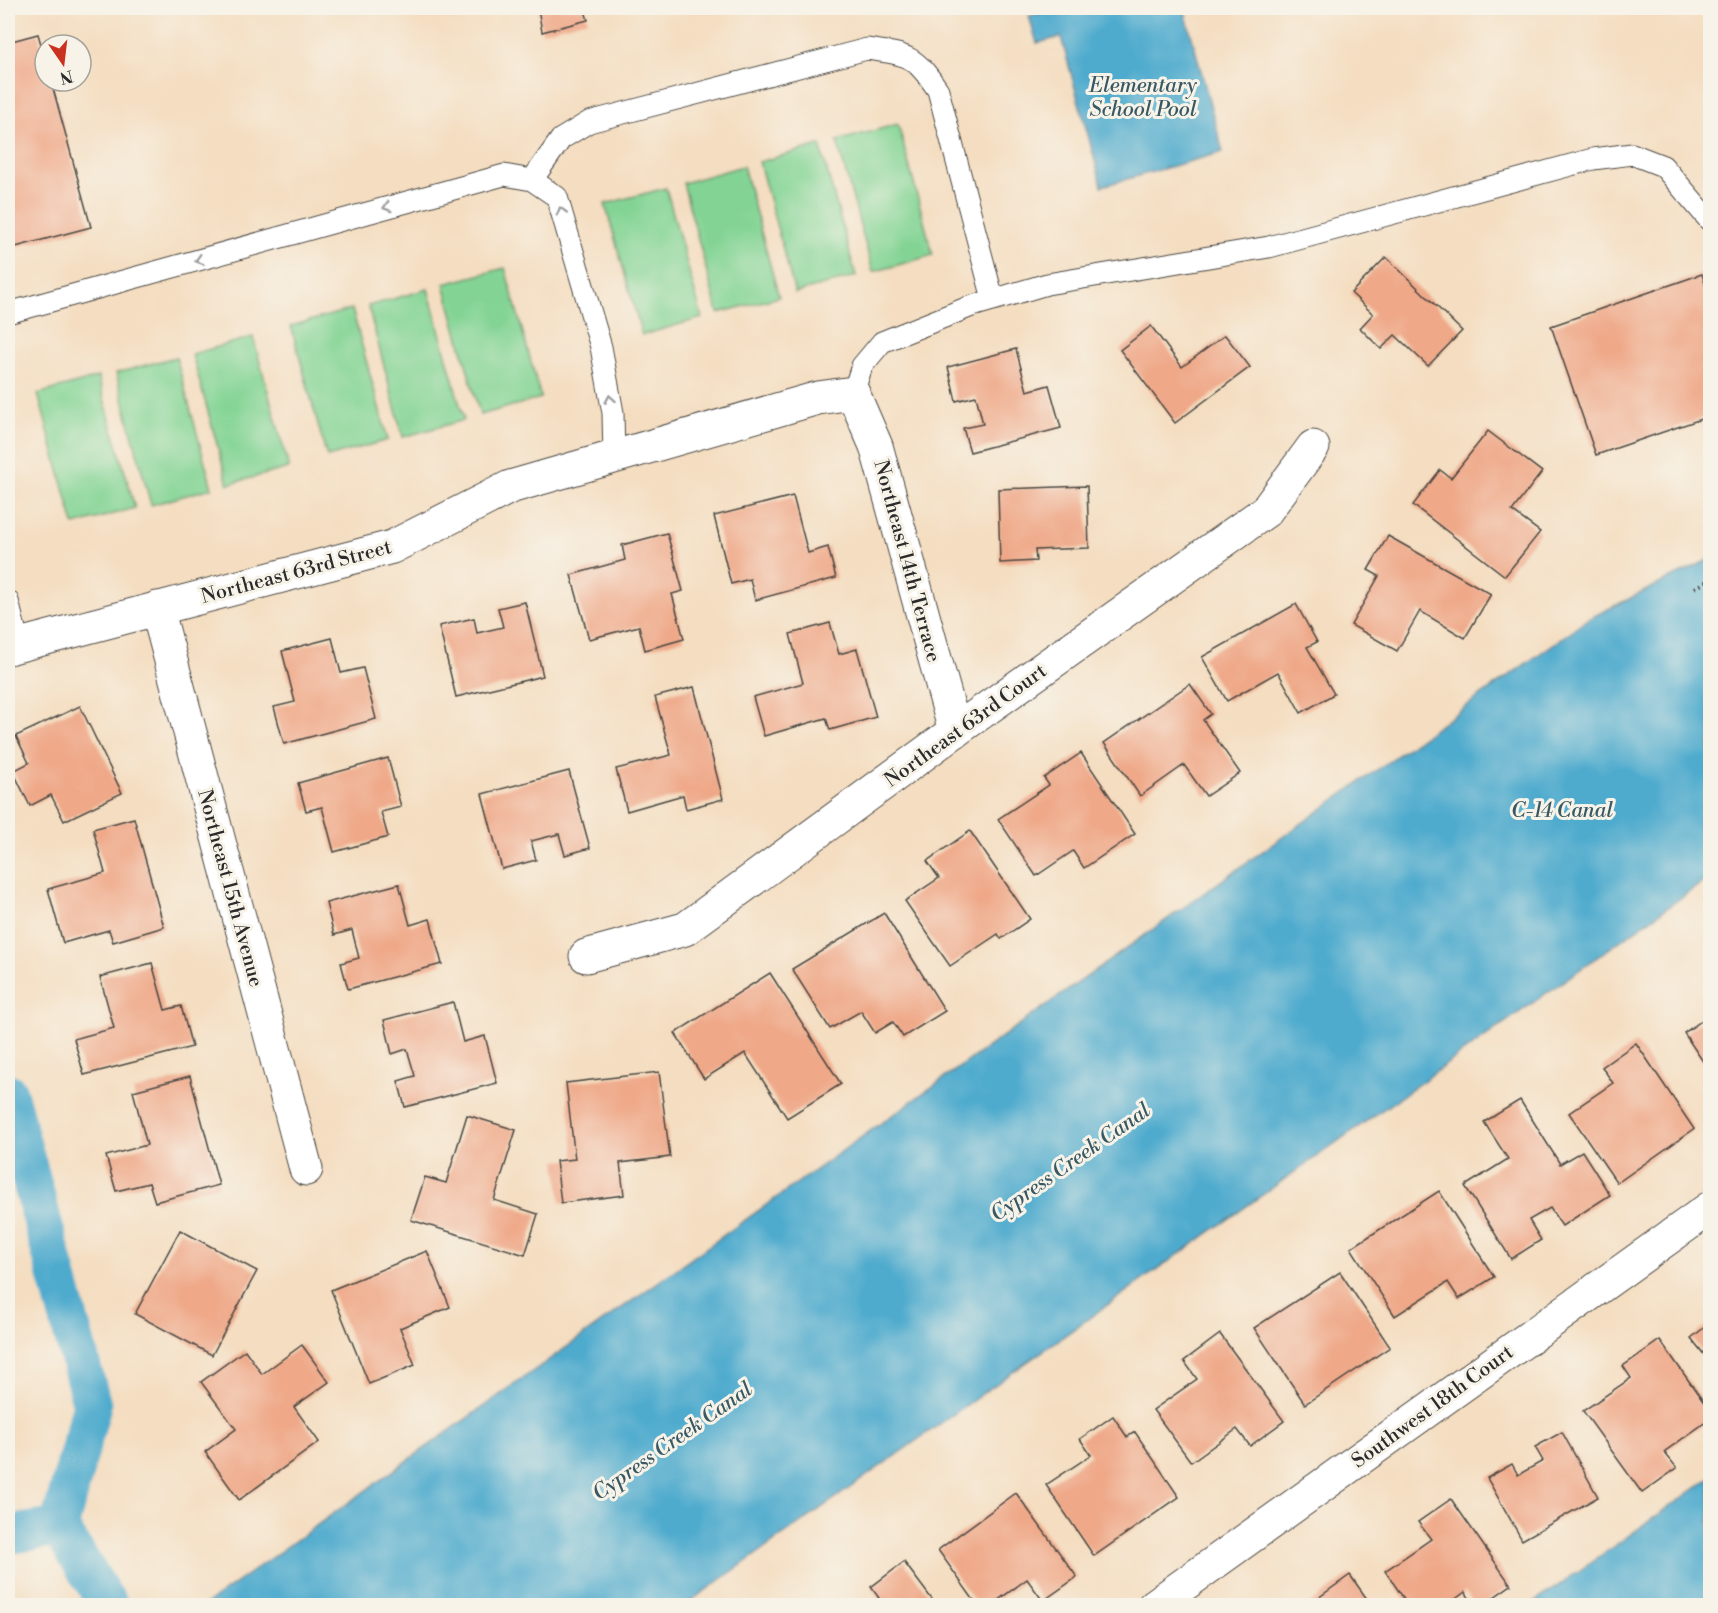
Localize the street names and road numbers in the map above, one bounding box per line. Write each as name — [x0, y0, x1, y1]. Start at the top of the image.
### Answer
street label: Northeast 14th Terrace — [868, 458, 946, 665]
street label: Northeast 63rd Street — [198, 535, 394, 610]
street label: Northeast 63rd Court — [880, 659, 1052, 793]
street label: Northeast 15th Avenue — [191, 787, 268, 990]
street label: Southwest 18th Court — [1347, 1340, 1519, 1474]

